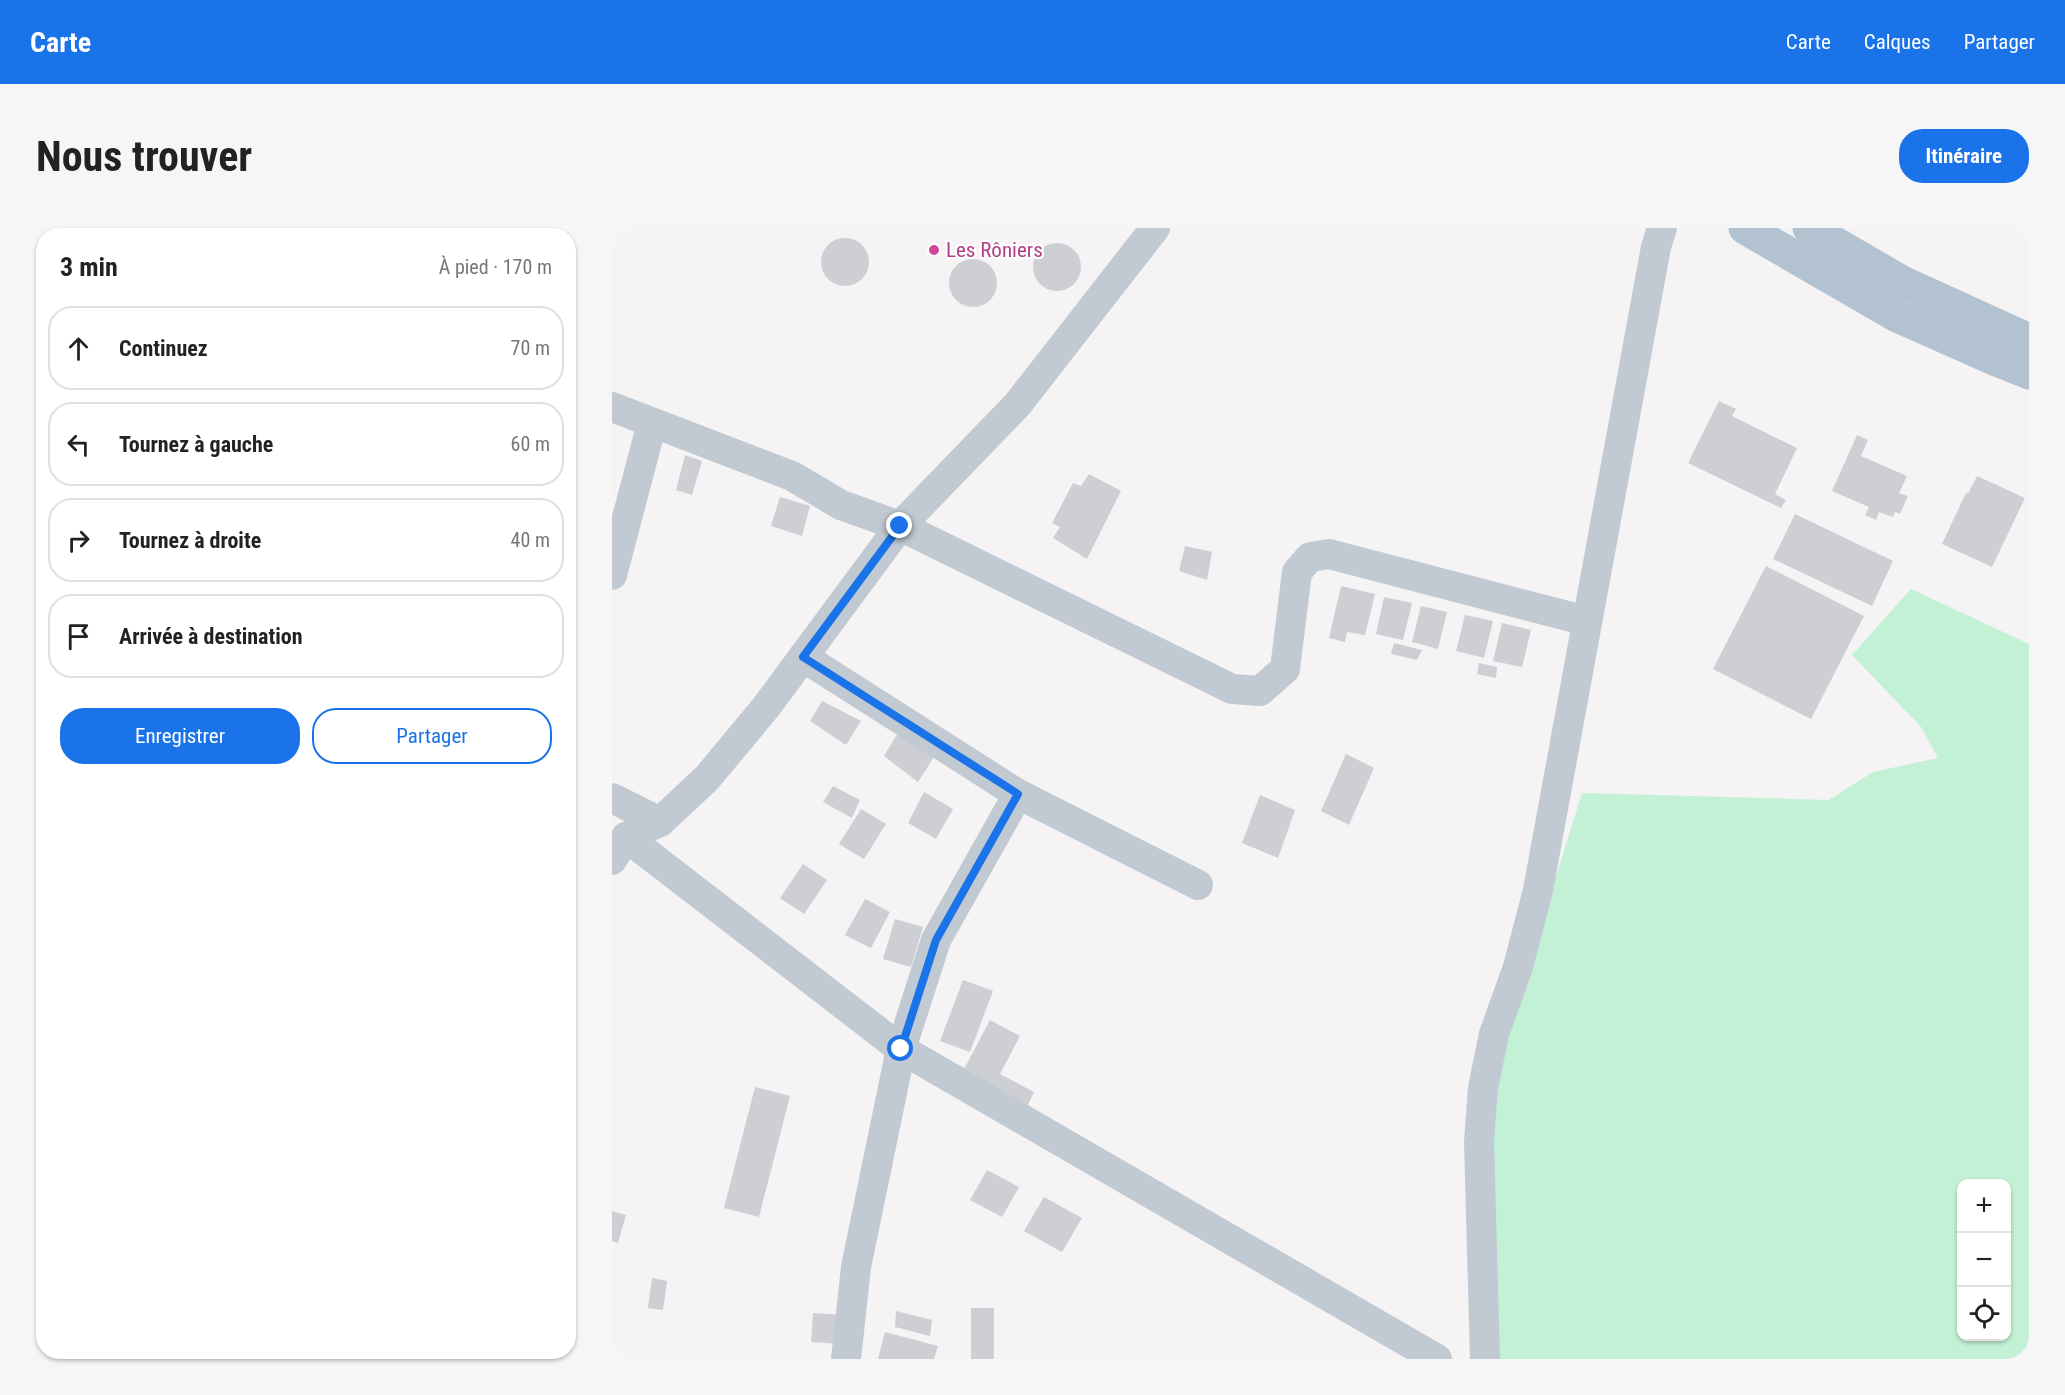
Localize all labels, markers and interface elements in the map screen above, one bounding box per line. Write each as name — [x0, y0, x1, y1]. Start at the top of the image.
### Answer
text: Carte — [30, 26, 91, 59]
text: Carte — [1786, 30, 1831, 54]
text: Calques — [1864, 30, 1931, 54]
text: Partager — [1964, 30, 2035, 54]
button: Itinéraire — [1899, 129, 2029, 183]
text: Nous trouver — [36, 132, 252, 181]
place label: Les Rôniers — [946, 238, 1043, 262]
marker: Les Rôniers — [927, 243, 941, 257]
text: 3 min — [60, 252, 118, 282]
text: À pied · 170 m — [439, 255, 552, 279]
icon: ahead — [62, 332, 95, 365]
text: Continuez — [119, 336, 208, 361]
text: 70 m — [511, 336, 550, 360]
icon: left — [62, 428, 95, 461]
text: Tournez à gauche — [119, 432, 273, 457]
text: 60 m — [511, 432, 550, 456]
route end — [886, 512, 912, 538]
icon: right — [62, 524, 95, 557]
text: Tournez à droite — [119, 528, 261, 553]
text: 40 m — [511, 528, 550, 552]
icon: arrive — [62, 620, 95, 653]
text: Arrivée à destination — [119, 624, 303, 649]
button: Enregistrer — [60, 708, 300, 764]
button: Partager — [312, 708, 552, 764]
route start — [887, 1035, 913, 1061]
map controls — [1957, 1179, 2011, 1341]
button: + — [1957, 1179, 2011, 1233]
button: − — [1957, 1233, 2011, 1287]
button: locate — [1957, 1287, 2011, 1341]

